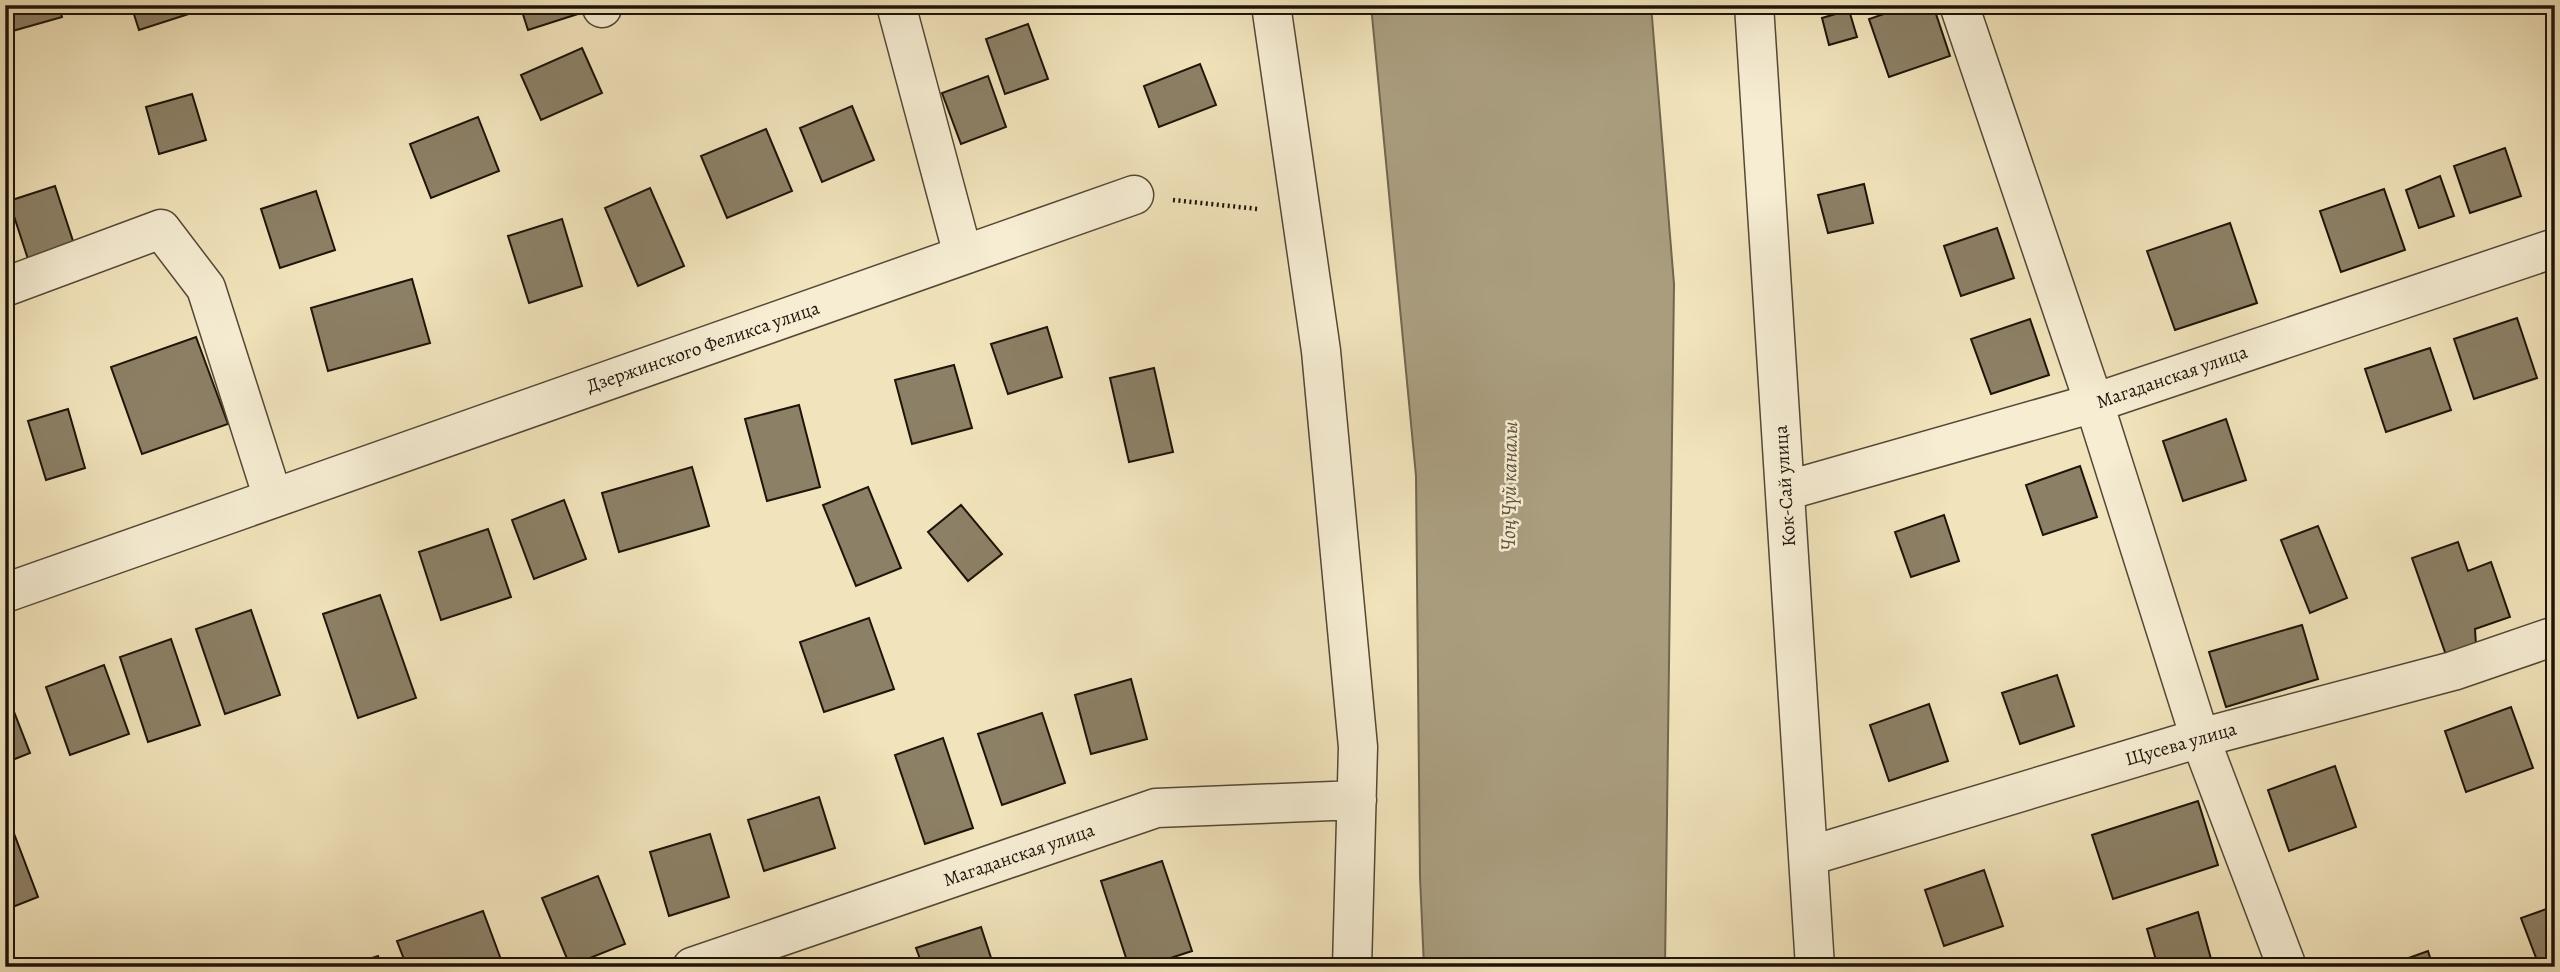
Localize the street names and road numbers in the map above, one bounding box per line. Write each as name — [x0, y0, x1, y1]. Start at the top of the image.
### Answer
street label: Дзержинского Феликса улица — [583, 295, 823, 399]
street label: Магаданская улица — [2093, 339, 2251, 415]
street label: Кок-Сай улица — [1768, 424, 1802, 548]
street label: Щусева улица — [2122, 716, 2240, 772]
street label: Магаданская улица — [940, 817, 1098, 893]

